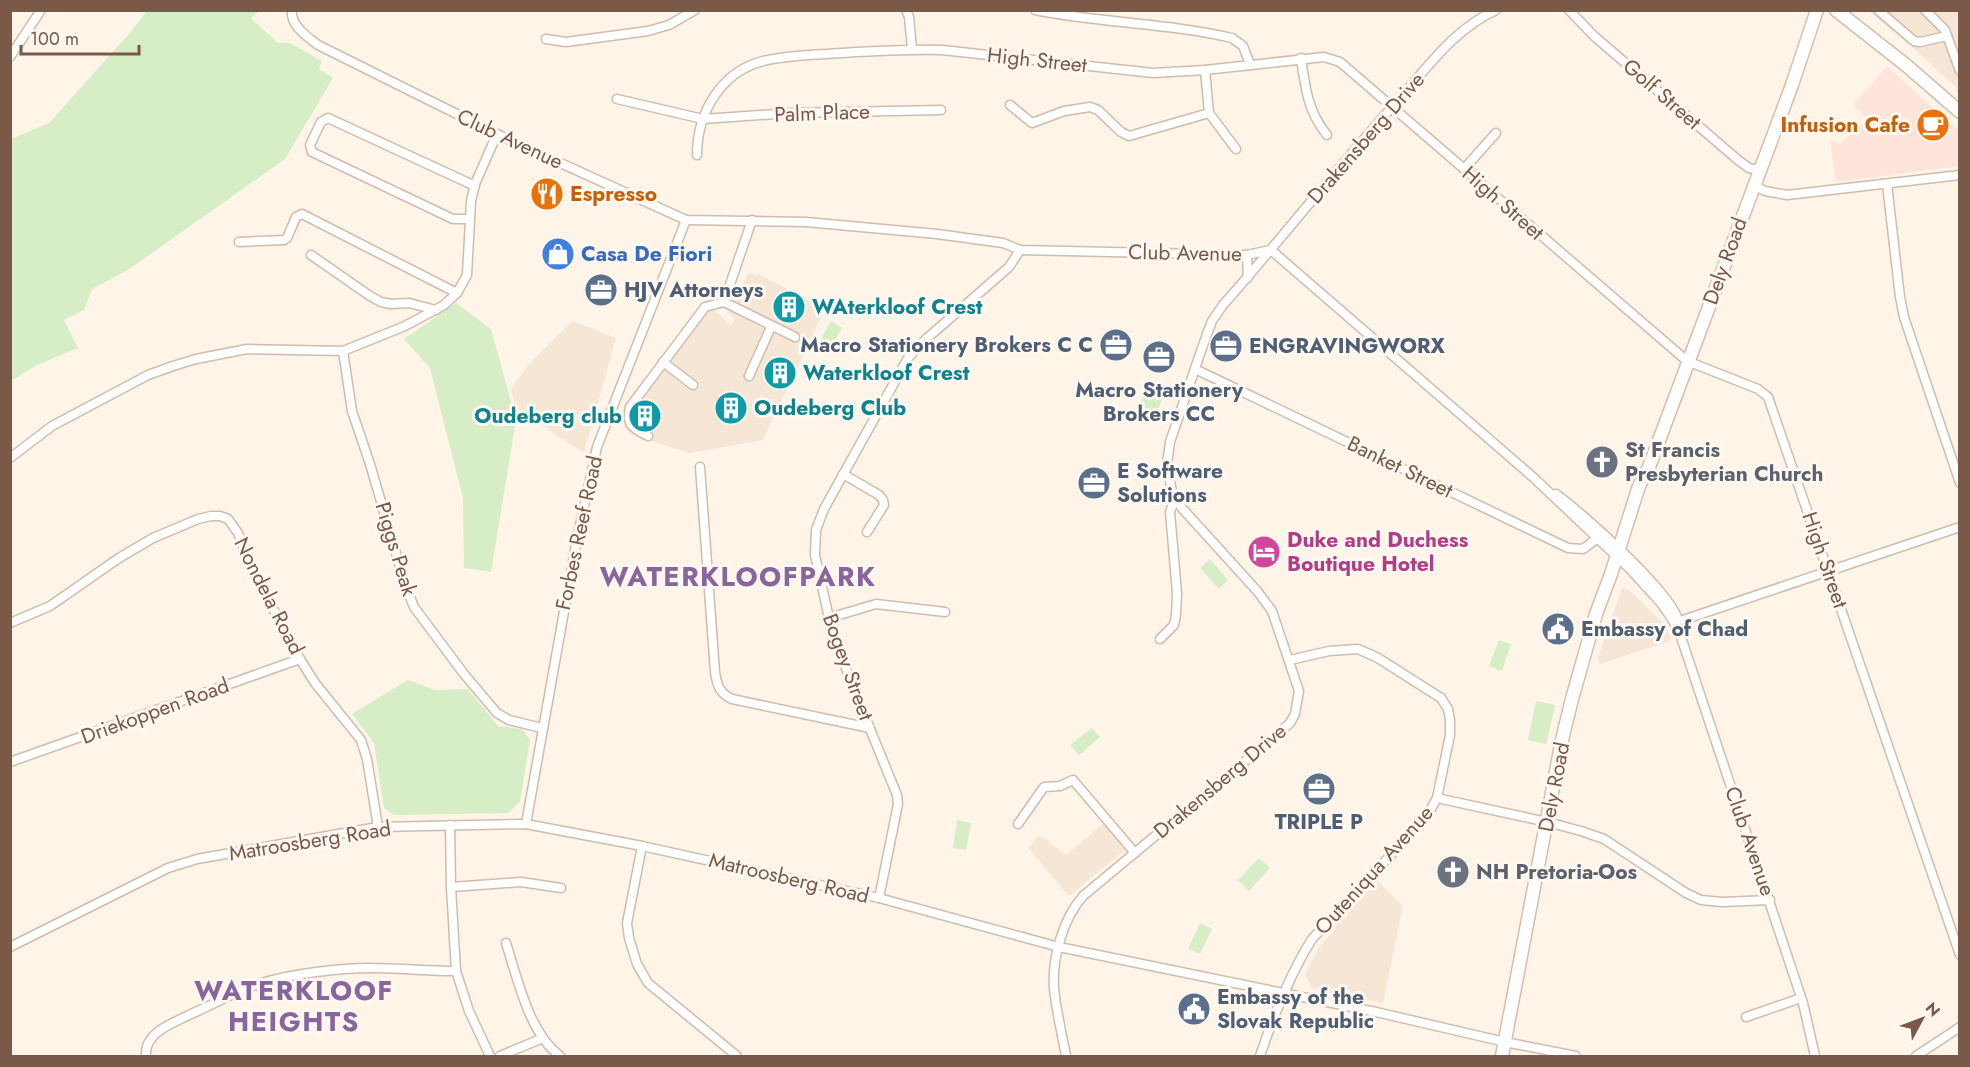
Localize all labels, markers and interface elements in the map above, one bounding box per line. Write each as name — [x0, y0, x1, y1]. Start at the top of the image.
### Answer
scale bar — [21, 18, 140, 56]
text: 100 m — [30, 26, 79, 52]
street label: High Street — [986, 40, 1088, 80]
street label: Golf Street — [1616, 52, 1708, 136]
street label: Drakensberg Drive — [1300, 66, 1432, 210]
street label: Palm Place — [774, 96, 871, 130]
street label: Club Avenue — [452, 101, 568, 177]
cafe icon: Infusion Cafe — [1915, 107, 1951, 143]
place label: Infusion Cafe — [1780, 110, 1910, 140]
street label: High Street — [1455, 159, 1551, 247]
restaurant icon: Espresso — [529, 176, 565, 212]
place label: Espresso — [570, 179, 657, 209]
street label: Dely Road — [1695, 213, 1755, 309]
shop icon: Casa De Fiori — [540, 236, 576, 272]
street label: Club Avenue — [1128, 237, 1242, 269]
place label: Casa De Fiori — [581, 239, 712, 269]
office icon: HJV Attorneys — [583, 272, 619, 308]
place label: HJV Attorneys — [624, 275, 764, 305]
building icon: WAterkloof Crest — [771, 289, 807, 325]
place label: WAterkloof Crest — [812, 292, 983, 322]
office icon: Macro Stationery Brokers C C — [1098, 327, 1134, 363]
office icon: ENGRAVINGWORX — [1208, 328, 1244, 364]
place label: Macro Stationery Brokers C C — [800, 330, 1093, 360]
place label: ENGRAVINGWORX — [1249, 331, 1446, 361]
office icon: Macro Stationery Brokers CC — [1141, 339, 1177, 375]
building icon: Waterkloof Crest — [762, 355, 798, 391]
place label: Waterkloof Crest — [803, 358, 970, 388]
place label: Macro Stationery Brokers CC — [1075, 375, 1244, 429]
building icon: Oudeberg Club — [713, 390, 749, 426]
place label: Oudeberg Club — [754, 393, 906, 423]
building icon: Oudeberg club — [627, 398, 663, 434]
place label: Oudeberg club — [474, 401, 622, 431]
street label: Banket Street — [1342, 429, 1458, 505]
place label: St Francis Presbyterian Church — [1625, 435, 1823, 489]
church icon: St Francis Presbyterian Church — [1584, 444, 1620, 480]
street label: Forbes Reef Road — [548, 453, 610, 613]
place label: E Software Solutions — [1117, 456, 1223, 510]
office icon: E Software Solutions — [1076, 465, 1112, 501]
street label: Piggs Peak — [368, 498, 425, 600]
street label: High Street — [1795, 508, 1855, 612]
place label: Duke and Duchess Boutique Hotel — [1287, 525, 1469, 579]
street label: Nondela Road — [227, 532, 311, 660]
hotel icon: Duke and Duchess Boutique Hotel — [1246, 534, 1282, 570]
district label: WATERKLOOFPARK — [600, 557, 876, 596]
street label: Bogey Street — [815, 610, 881, 724]
public building icon: Embassy of Chad — [1540, 611, 1576, 647]
place label: Embassy of Chad — [1581, 614, 1748, 644]
street label: Driekoppen Road — [77, 670, 233, 752]
street label: Drakensberg Drive — [1147, 716, 1293, 846]
street label: Dely Road — [1531, 740, 1577, 834]
office icon: TRIPLE P — [1301, 771, 1337, 807]
street label: Club Avenue — [1717, 782, 1783, 900]
street label: Outeniqua Avenue — [1308, 799, 1440, 941]
place label: TRIPLE P — [1275, 807, 1363, 837]
street label: Matroosberg Road — [227, 813, 393, 869]
street label: Matroosberg Road — [706, 845, 872, 911]
church icon: NH Pretoria-Oos — [1435, 854, 1471, 890]
place label: NH Pretoria-Oos — [1476, 857, 1638, 887]
district label: WATERKLOOF HEIGHTS — [194, 971, 394, 1041]
place label: Embassy of the Slovak Republic — [1217, 982, 1374, 1036]
north arrow — [1892, 989, 1952, 1049]
public building icon: Embassy of the Slovak Republic — [1176, 991, 1212, 1027]
text: N — [1920, 997, 1946, 1022]

